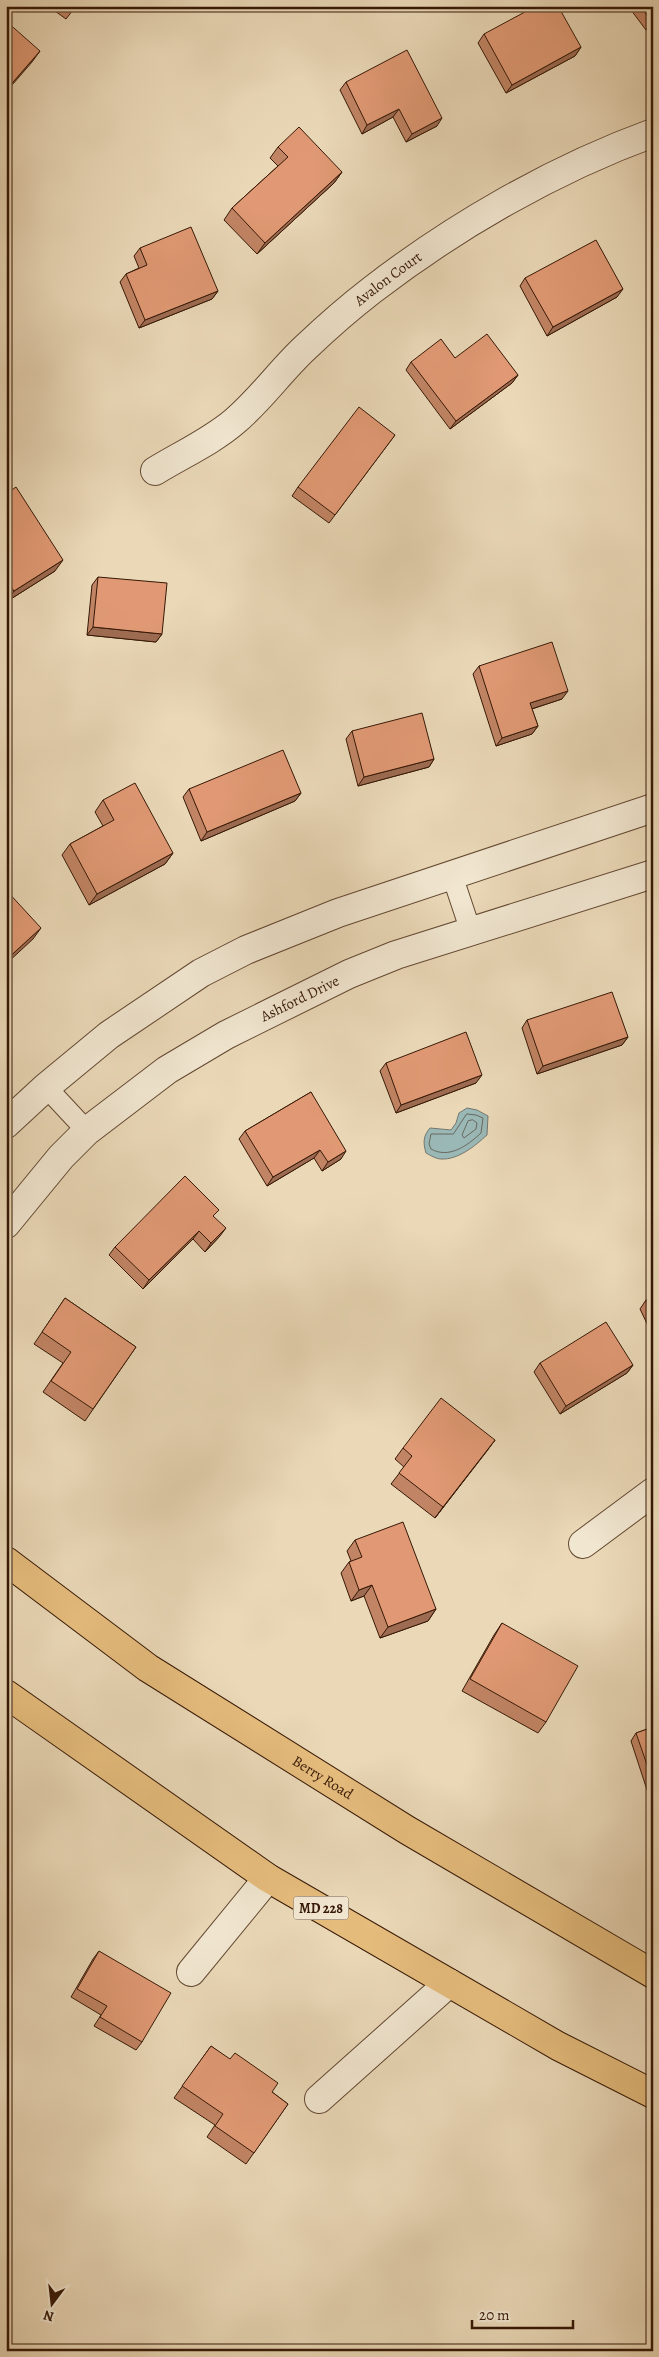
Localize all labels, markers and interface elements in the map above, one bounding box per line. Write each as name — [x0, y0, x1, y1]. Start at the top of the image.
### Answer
street label: Avalon Court — [349, 247, 426, 311]
street label: Ashford Drive — [256, 970, 343, 1027]
street label: Berry Road — [289, 1751, 358, 1804]
road number: MD 228 — [294, 1896, 348, 1920]
north arrow — [28, 2280, 78, 2330]
scale bar — [472, 2297, 573, 2329]
text: 20 m — [479, 2305, 510, 2325]
text: N — [41, 2306, 56, 2327]

